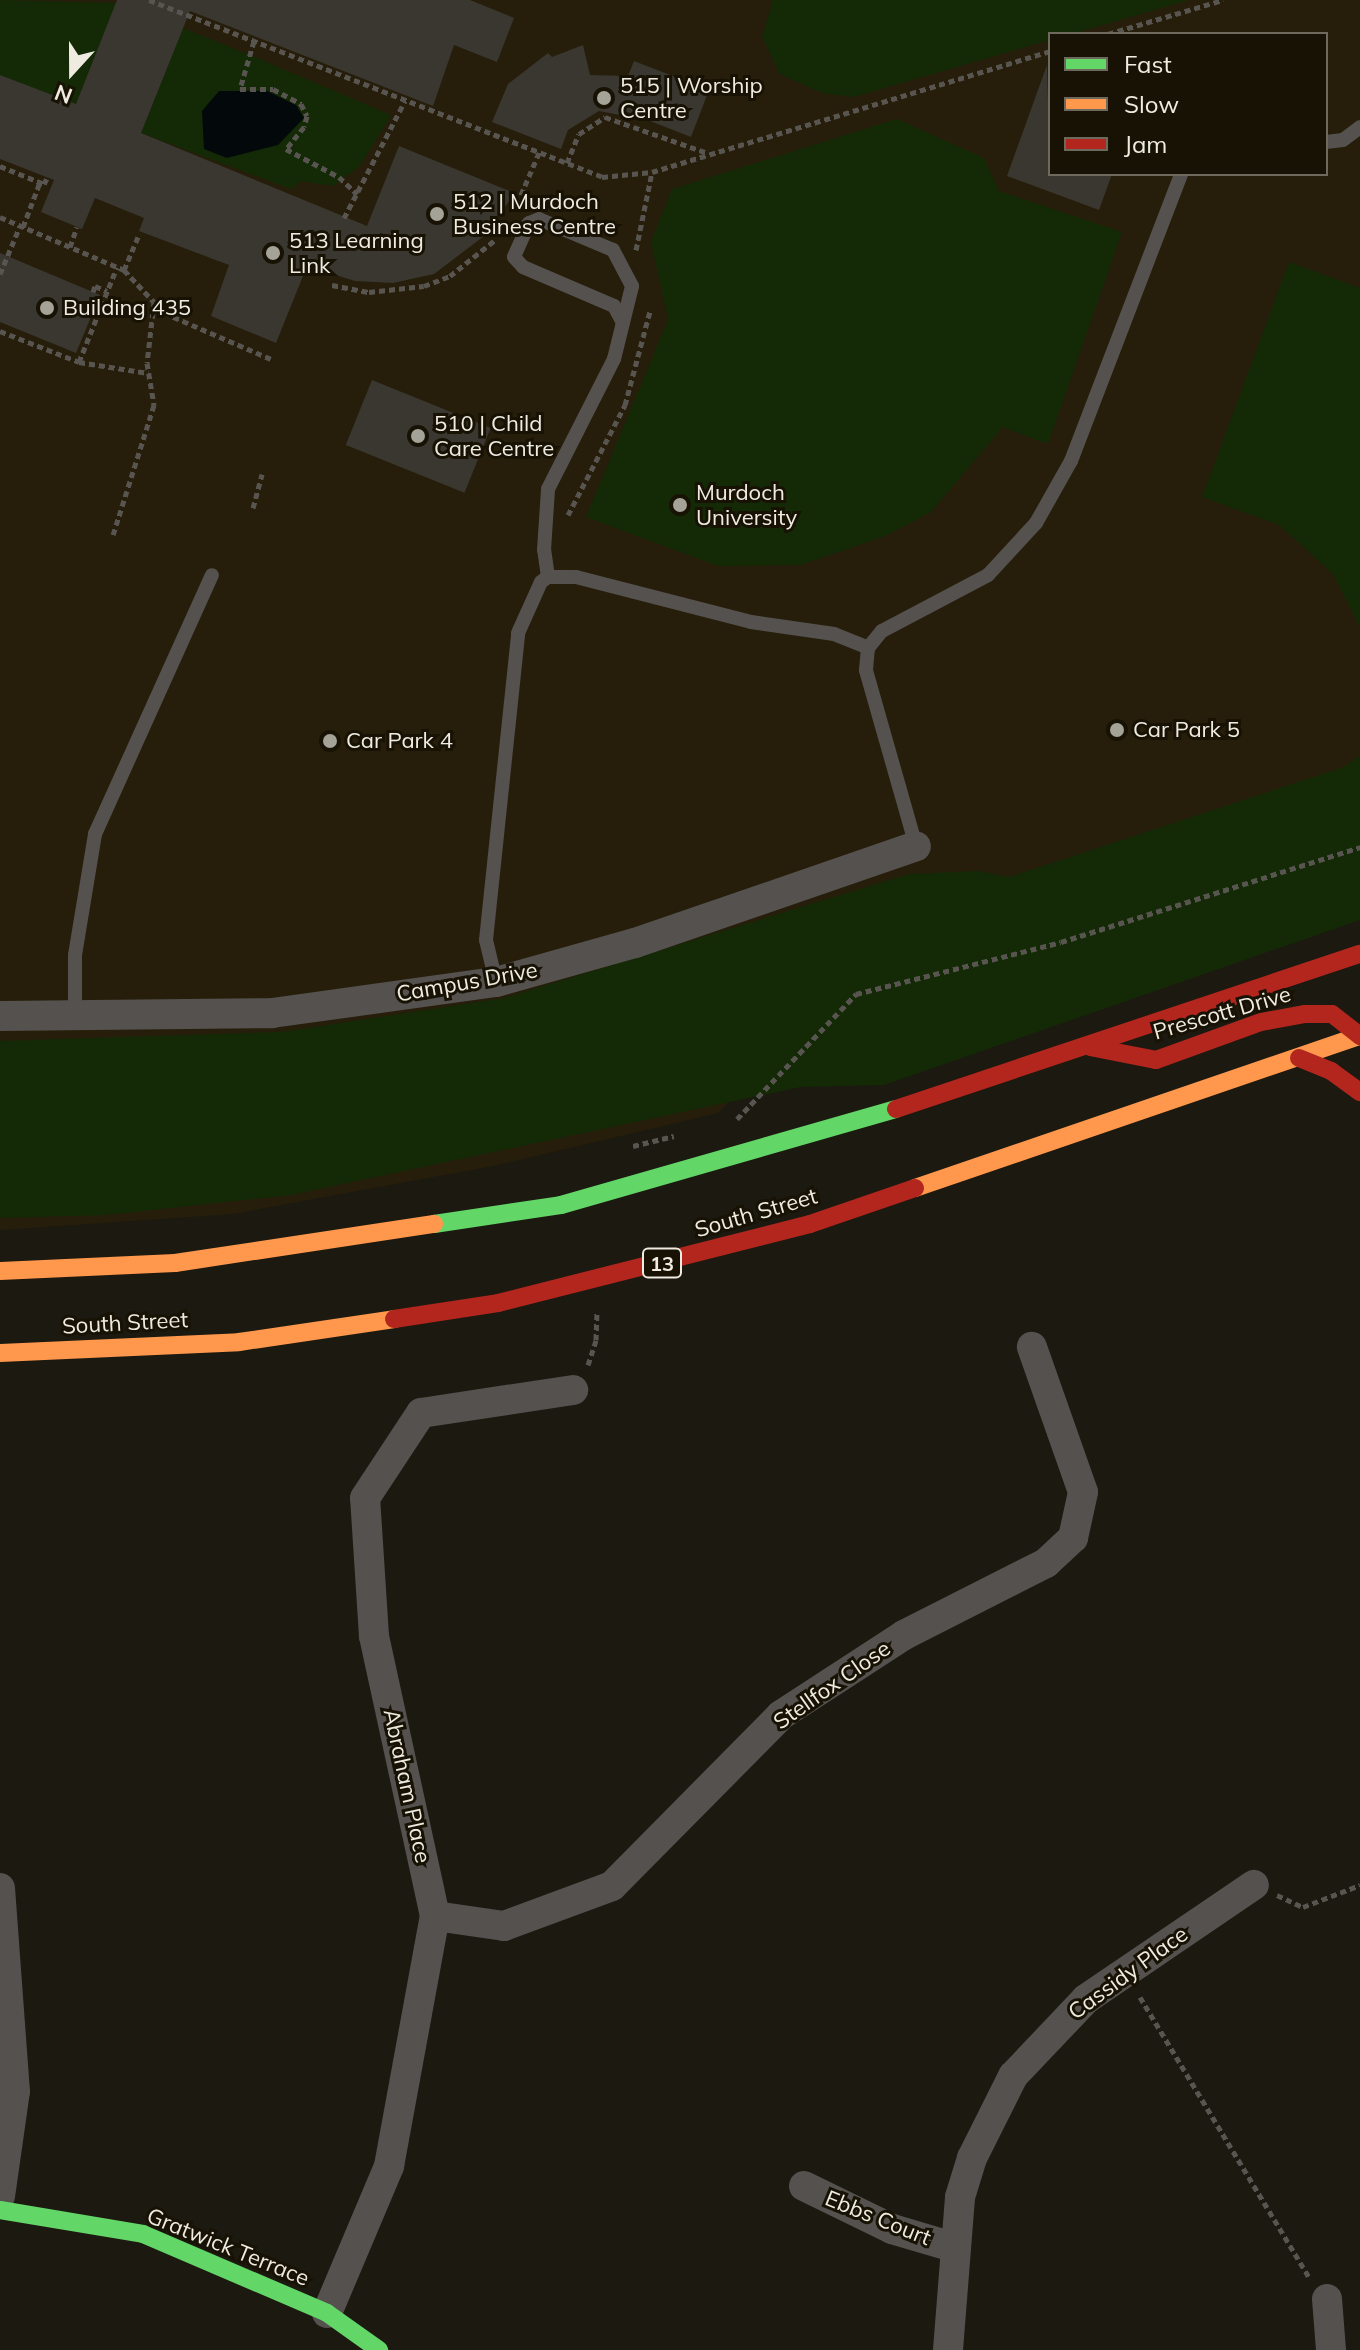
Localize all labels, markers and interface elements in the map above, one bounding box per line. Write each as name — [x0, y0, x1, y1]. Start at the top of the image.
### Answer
north arrow — [32, 32, 112, 112]
legend — [1048, 32, 1328, 176]
text: Fast — [1124, 49, 1172, 79]
place label: 515 | Worship Centre — [620, 72, 763, 124]
text: N — [51, 78, 76, 110]
marker: 515 | Worship Centre — [595, 89, 613, 107]
text: Slow — [1124, 89, 1179, 119]
text: Jam — [1124, 129, 1167, 159]
place label: 512 | Murdoch Business Centre — [453, 188, 616, 240]
marker: 512 | Murdoch Business Centre — [428, 205, 446, 223]
place label: 513 Learning Link — [289, 227, 424, 278]
marker: 513 Learning Link — [264, 244, 282, 262]
place label: Building 435 — [63, 295, 191, 321]
marker: Building 435 — [38, 299, 56, 317]
place label: 510 | Child Care Centre — [434, 410, 554, 462]
marker: 510 | Child Care Centre — [409, 427, 427, 445]
place label: Murdoch University — [696, 479, 797, 530]
marker: Murdoch University — [671, 496, 689, 514]
place label: Car Park 5 — [1133, 717, 1240, 743]
marker: Car Park 5 — [1108, 721, 1126, 739]
place label: Car Park 4 — [346, 728, 453, 754]
marker: Car Park 4 — [321, 732, 339, 750]
street label: Campus Drive — [394, 957, 540, 1007]
street label: Prescott Drive — [1150, 981, 1294, 1045]
street label: South Street — [692, 1183, 820, 1243]
road number: 13 — [642, 1247, 682, 1279]
street label: South Street — [61, 1307, 189, 1339]
street label: Stellfox Close — [769, 1635, 895, 1735]
street label: Abraham Place — [378, 1706, 436, 1866]
street label: Cassidy Place — [1063, 1921, 1193, 2025]
street label: Ebbs Court — [821, 2185, 935, 2251]
street label: Gratwick Terrace — [143, 2202, 313, 2292]

